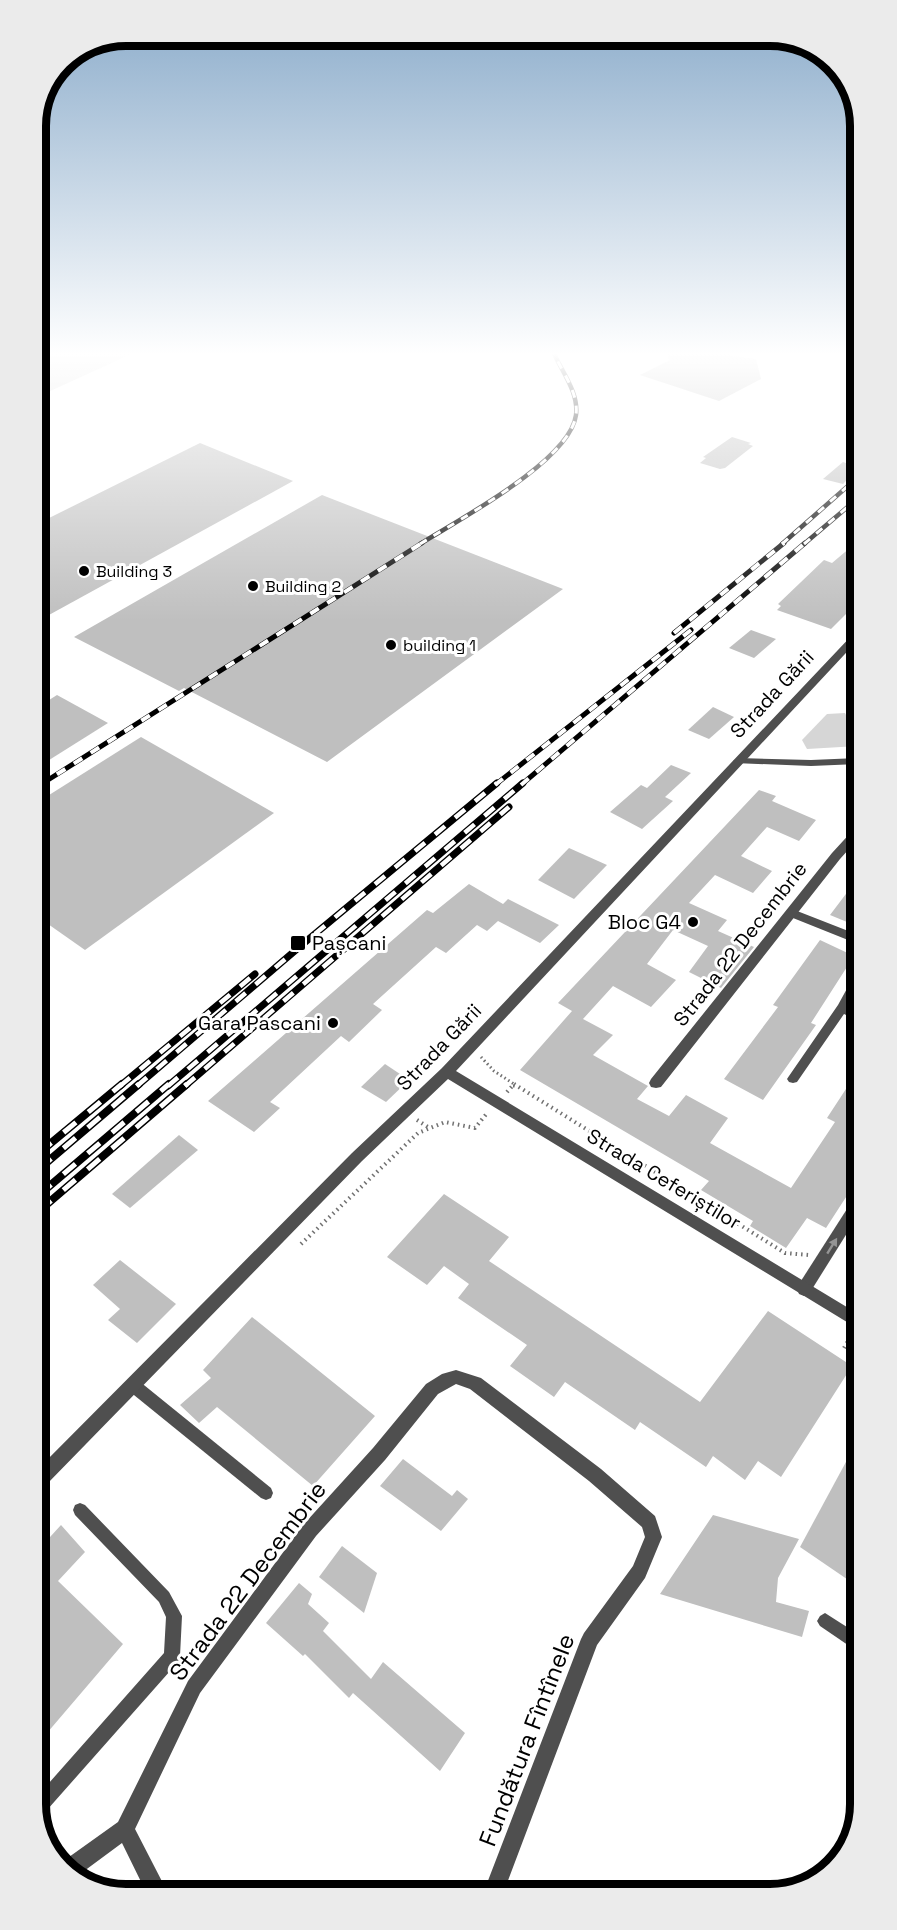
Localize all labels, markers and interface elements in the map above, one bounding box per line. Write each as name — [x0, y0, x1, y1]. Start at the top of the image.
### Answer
place label: Building 3 — [96, 561, 172, 582]
marker: Building 3 — [77, 564, 91, 578]
place label: Building 2 — [265, 576, 341, 597]
marker: Building 2 — [246, 579, 260, 593]
place label: building 1 — [403, 635, 476, 656]
marker: building 1 — [384, 638, 398, 652]
street label: Strada Gării — [724, 644, 820, 744]
street label: Strada 22 Decembrie — [668, 856, 812, 1032]
place label: Bloc G4 — [608, 909, 681, 935]
marker: Bloc G4 — [686, 915, 700, 929]
place label: Pașcani — [312, 930, 386, 956]
marker: Pașcani — [289, 934, 307, 952]
street label: Strada Gării — [391, 998, 487, 1096]
place label: Gara Pascani — [198, 1010, 321, 1036]
marker: Gara Pascani — [326, 1016, 340, 1030]
street label: Strada Ceferiștilor — [582, 1123, 746, 1235]
one-way arrow — [826, 1238, 837, 1254]
street label: Strada 22 Decembrie — [162, 1475, 333, 1687]
street label: Fundătura Fîntînele — [472, 1629, 581, 1851]

